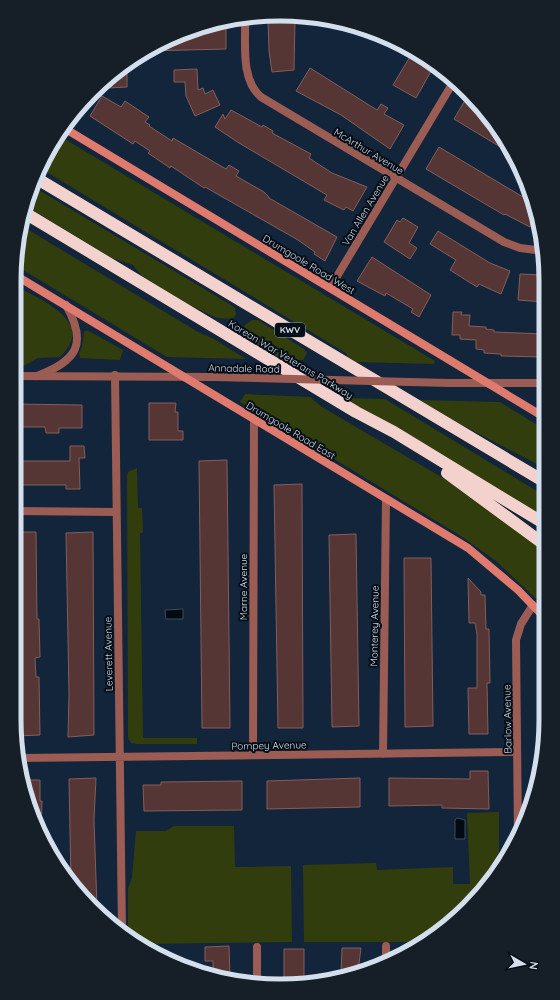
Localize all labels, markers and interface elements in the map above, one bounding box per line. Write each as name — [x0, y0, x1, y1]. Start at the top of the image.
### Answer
street label: McArthur Avenue — [331, 125, 406, 178]
street label: Van Allen Avenue — [339, 172, 392, 248]
street label: Drumgoole Road West — [260, 232, 358, 297]
street label: Korean War Veterans Parkway — [226, 317, 355, 402]
road number: KWV — [275, 323, 305, 337]
street label: Annadale Road — [208, 361, 280, 376]
street label: Drumgoole Road East — [244, 399, 338, 463]
street label: Marne Avenue — [237, 553, 250, 620]
street label: Monterey Avenue — [367, 585, 382, 667]
street label: Leverett Avenue — [101, 616, 116, 692]
street label: Barlow Avenue — [500, 684, 515, 754]
street label: Pompey Avenue — [231, 738, 307, 753]
north arrow — [504, 944, 544, 984]
text: N — [526, 960, 541, 971]

